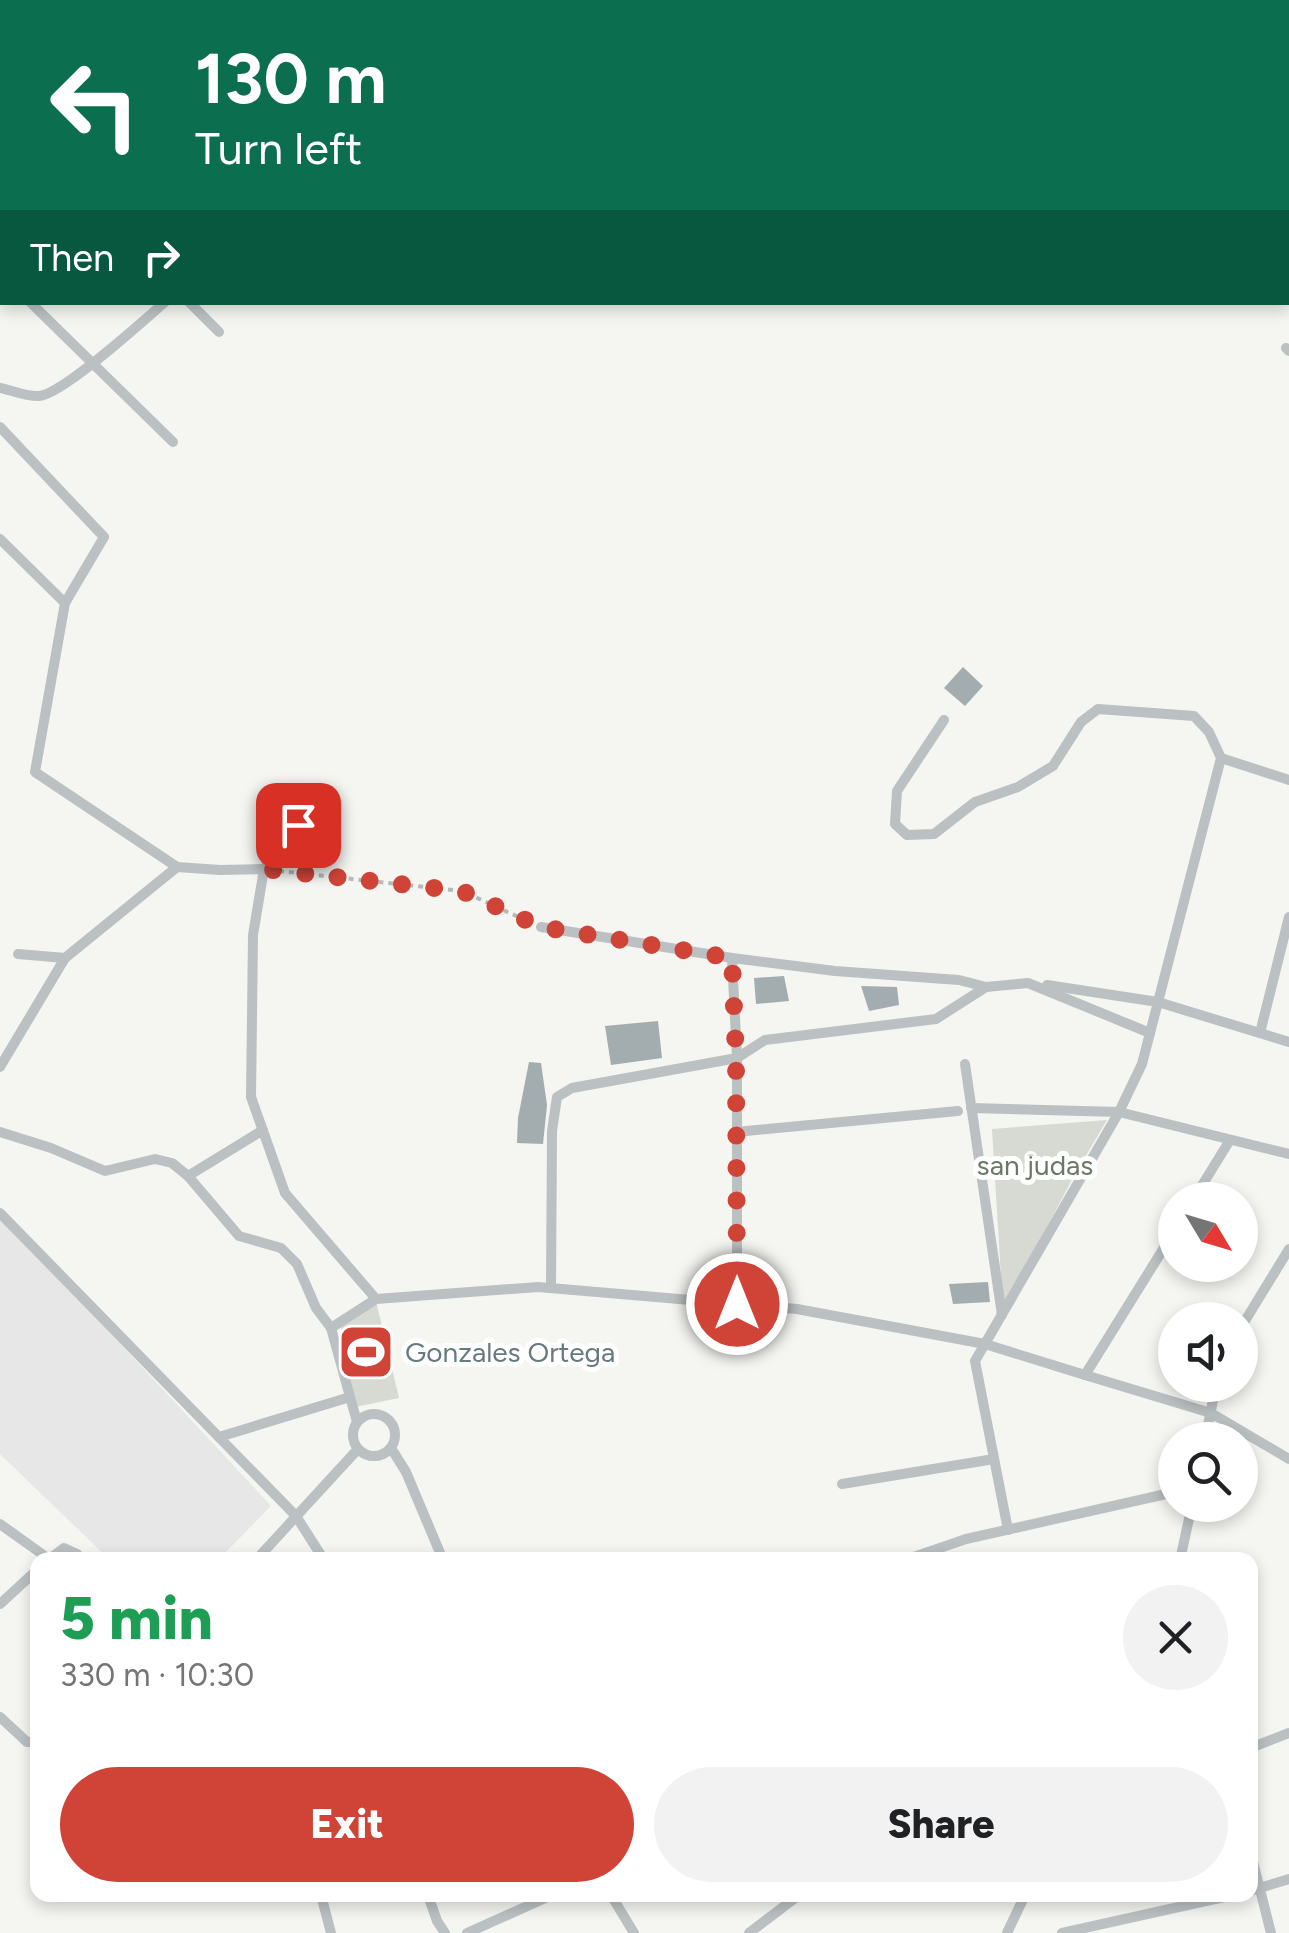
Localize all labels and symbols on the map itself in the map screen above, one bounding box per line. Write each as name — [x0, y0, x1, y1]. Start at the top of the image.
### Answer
pin — [256, 783, 341, 868]
park label: san judas — [977, 1148, 1093, 1182]
north arrow — [1158, 1182, 1258, 1282]
position arrow — [685, 1252, 789, 1356]
sports icon: Gonzales Ortega — [336, 1322, 396, 1382]
place label: Gonzales Ortega — [405, 1335, 615, 1369]

